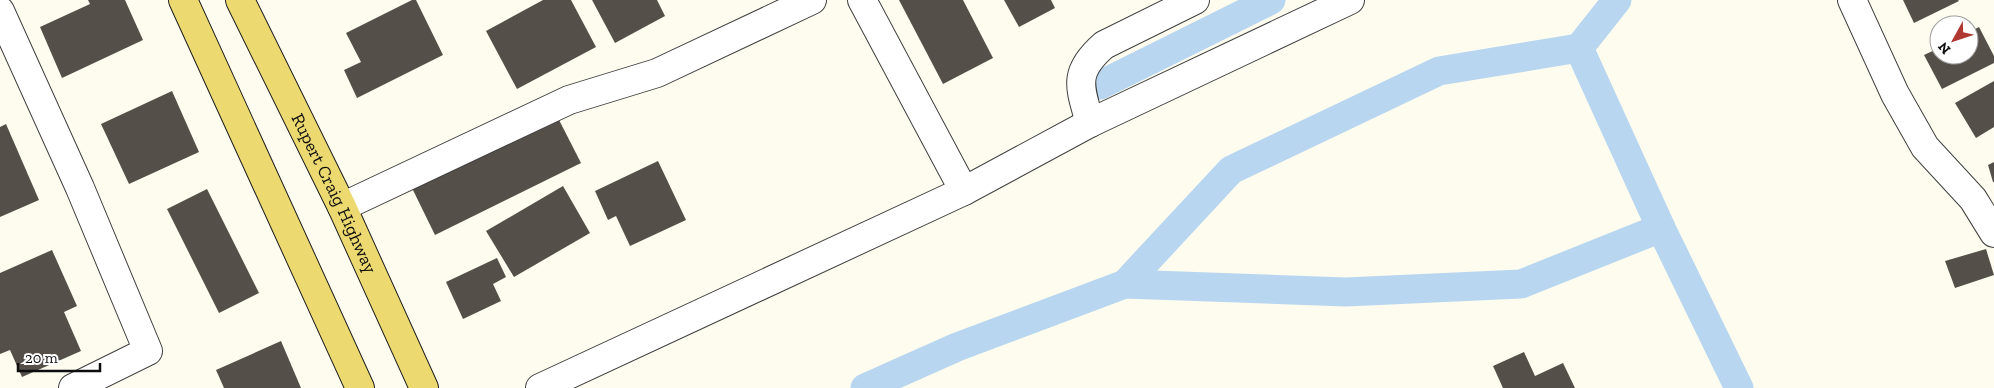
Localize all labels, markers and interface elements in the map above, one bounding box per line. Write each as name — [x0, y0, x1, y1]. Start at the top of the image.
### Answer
north arrow — [1929, 15, 1979, 65]
text: N — [1934, 38, 1954, 58]
street label: Rupert Craig Highway — [287, 110, 382, 277]
scale bar — [18, 340, 100, 372]
text: 20 m — [25, 349, 58, 367]

